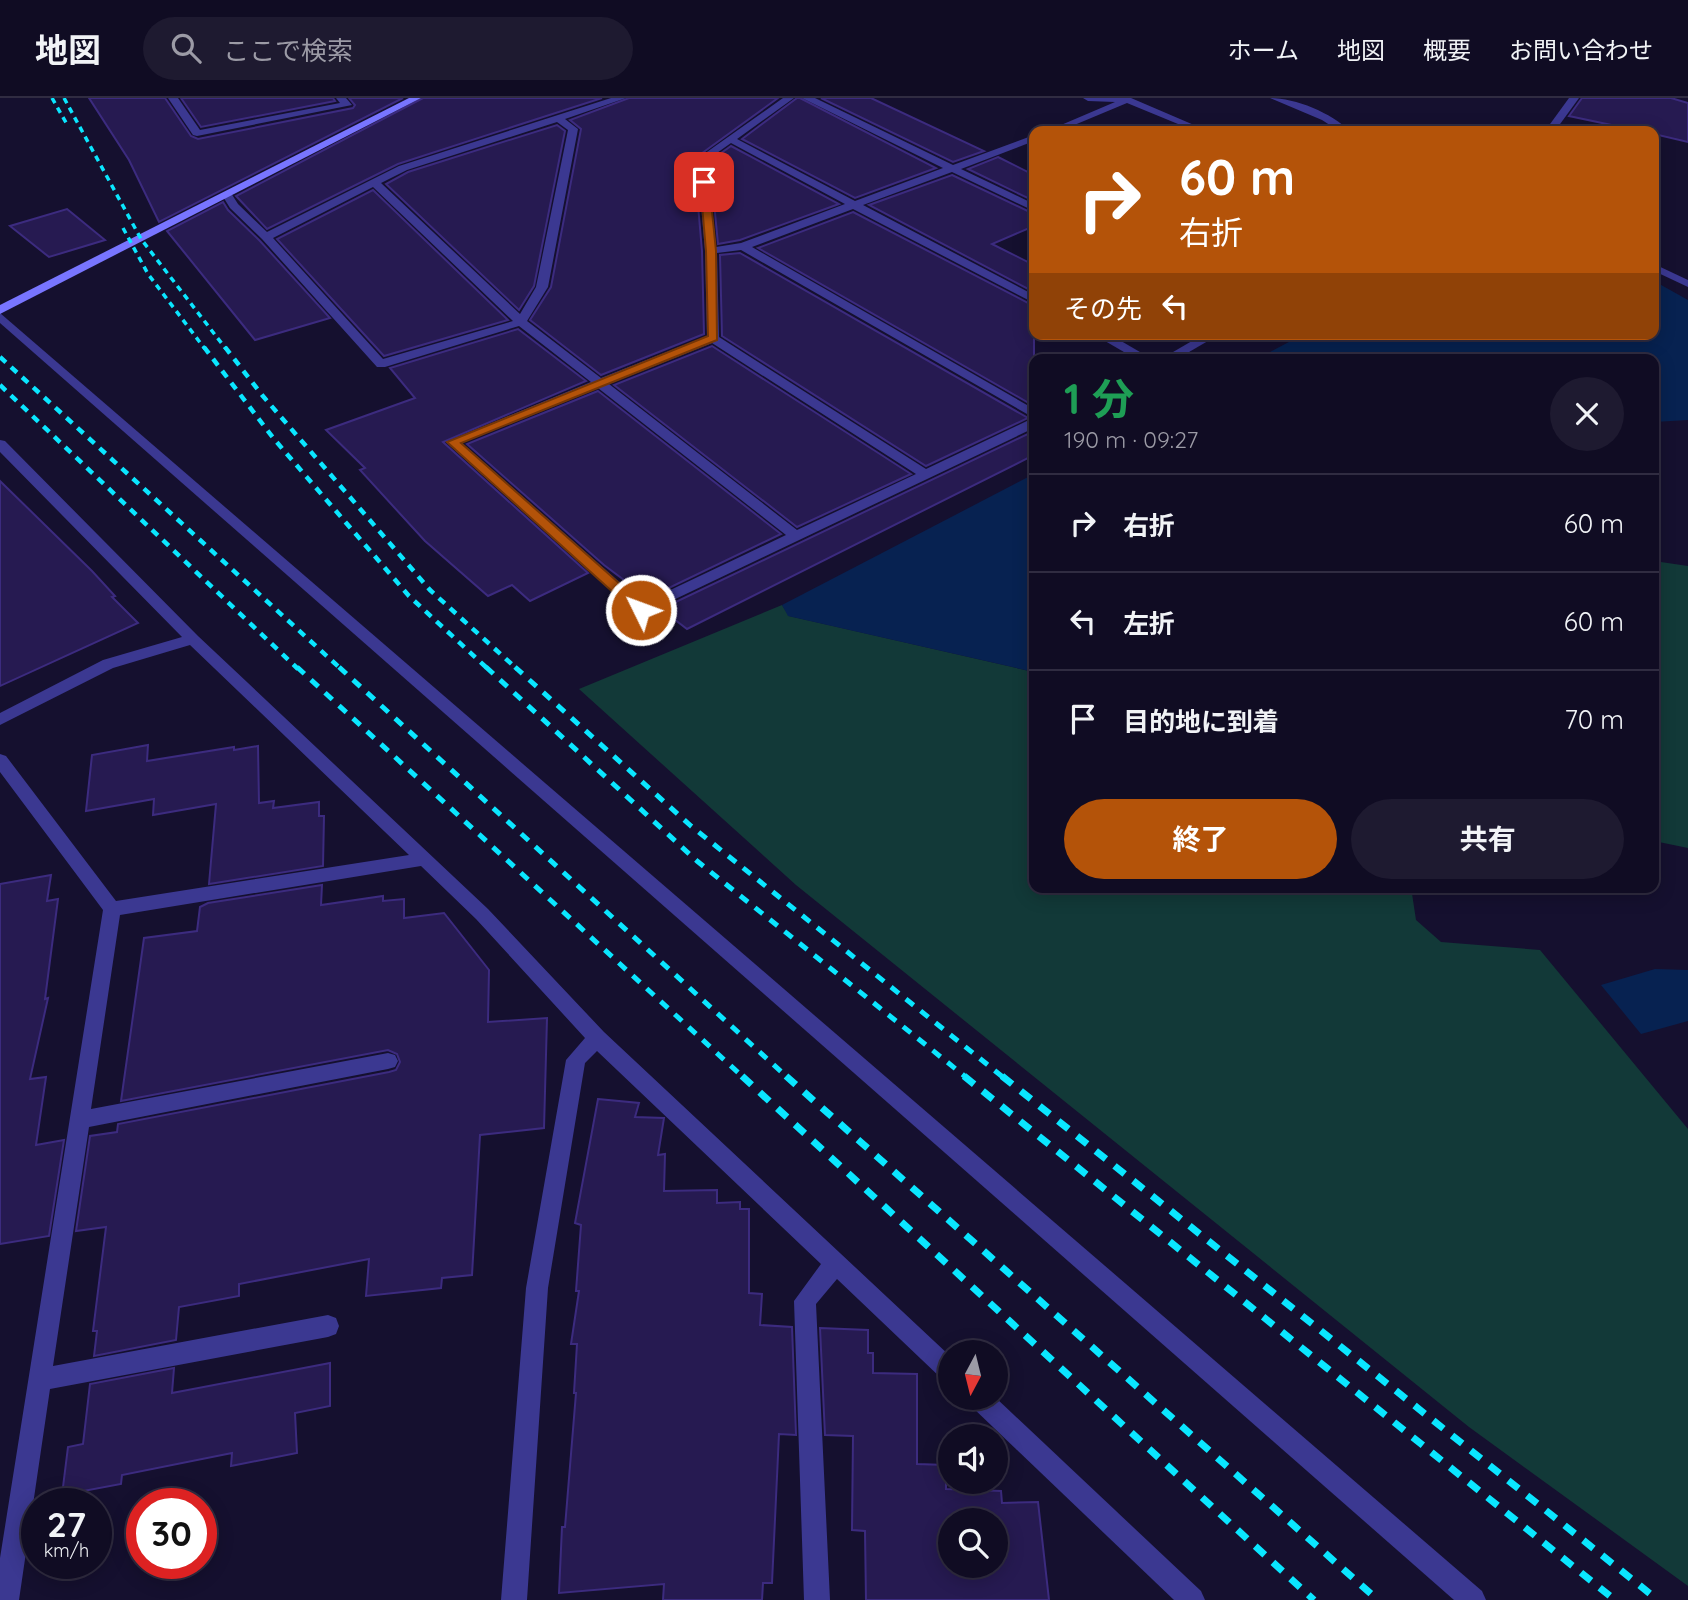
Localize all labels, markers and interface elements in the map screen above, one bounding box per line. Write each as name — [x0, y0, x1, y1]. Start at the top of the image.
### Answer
search box — [143, 17, 633, 80]
text: 地図 — [35, 29, 101, 70]
icon: search — [167, 29, 205, 67]
text: ここで検索 — [223, 34, 353, 67]
text: ホーム — [1228, 35, 1299, 65]
text: 地図 — [1337, 35, 1385, 65]
text: 概要 — [1423, 35, 1471, 65]
text: お問い合わせ — [1509, 35, 1653, 65]
text: 60 m — [1179, 146, 1295, 207]
pin — [674, 152, 734, 212]
icon: right — [1064, 154, 1155, 245]
icon: arrive — [685, 163, 723, 201]
text: 右折 — [1179, 212, 1243, 252]
icon: left — [1156, 287, 1194, 325]
text: その先 — [1064, 292, 1142, 325]
text: 1 分 — [1064, 372, 1134, 425]
button: close — [1550, 377, 1624, 451]
text: 190 m · 09:27 — [1064, 425, 1198, 454]
icon: right — [1064, 504, 1102, 542]
text: 60 m — [1564, 507, 1624, 540]
text: 右折 — [1123, 509, 1175, 542]
position arrow — [604, 573, 678, 647]
icon: left — [1064, 602, 1102, 640]
text: 60 m — [1564, 605, 1624, 638]
text: 左折 — [1123, 607, 1175, 640]
icon: arrive — [1064, 700, 1102, 738]
text: 70 m — [1564, 703, 1624, 736]
text: 目的地に到着 — [1123, 705, 1279, 738]
button: 終了 — [1064, 799, 1337, 879]
button: 共有 — [1351, 799, 1624, 879]
north arrow — [938, 1340, 1008, 1410]
map controls — [938, 1340, 1008, 1578]
button: sound — [938, 1424, 1008, 1494]
speed limit sign: 30 — [126, 1488, 217, 1579]
text: 27 — [47, 1502, 86, 1546]
button: search — [938, 1508, 1008, 1578]
text: km/h — [44, 1539, 89, 1562]

